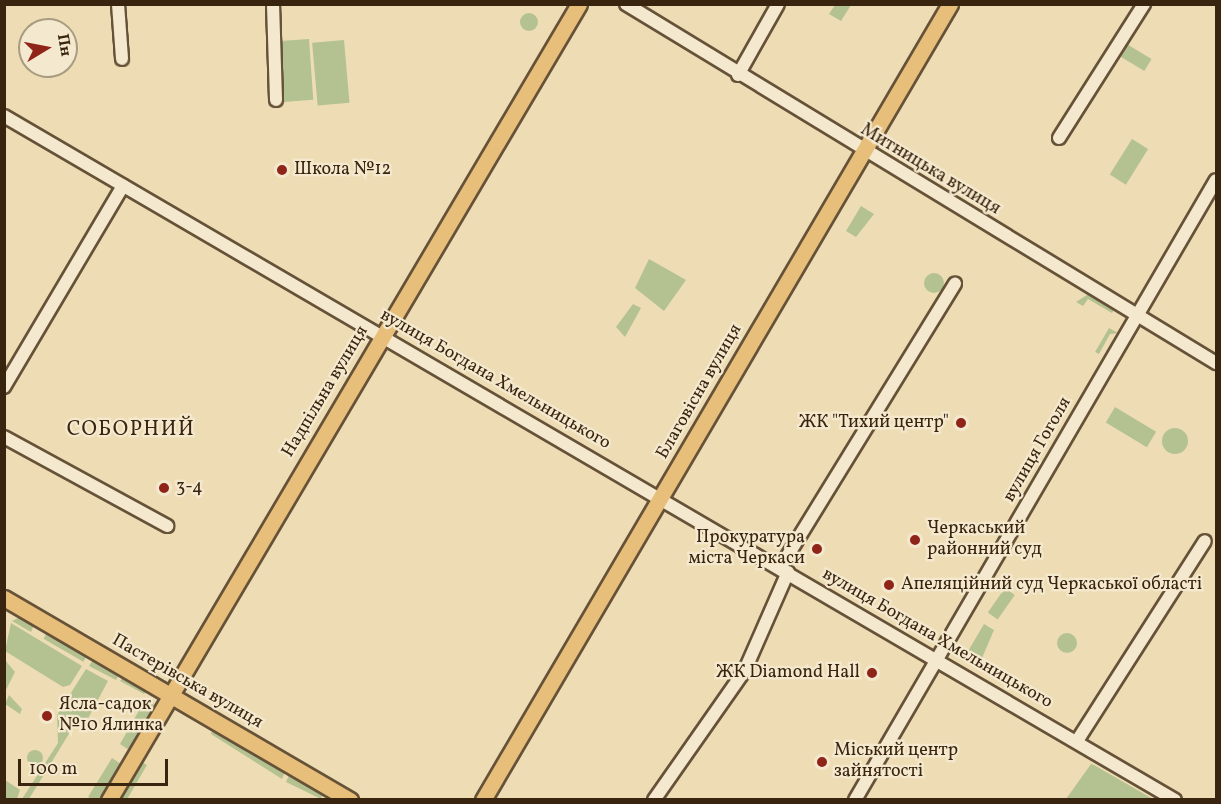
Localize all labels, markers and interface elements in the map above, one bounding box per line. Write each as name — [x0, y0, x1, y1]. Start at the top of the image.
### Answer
north arrow — [18, 18, 78, 78]
text: Пн — [51, 32, 77, 58]
street label: Митницька вулиця — [856, 120, 1004, 220]
place label: Школа №12 — [294, 159, 391, 181]
marker: Школа №12 — [275, 163, 289, 177]
street label: вулиця Богдана Хмельницького — [376, 305, 614, 455]
street label: Благовісна вулиця — [653, 321, 747, 463]
street label: Надпільна вулиця — [278, 322, 374, 462]
street label: вулиця Гоголя — [999, 394, 1077, 506]
place label: ЖК "Тихий центр" — [799, 412, 949, 434]
marker: ЖК "Тихий центр" — [954, 416, 968, 430]
district label: СОБОРНИЙ — [67, 417, 195, 443]
place label: 3-4 — [176, 477, 203, 499]
marker: 3-4 — [157, 481, 171, 495]
place label: Черкаський районний суд — [927, 519, 1042, 562]
place label: Прокуратура міста Черкаси — [689, 528, 805, 570]
marker: Черкаський районний суд — [908, 533, 922, 547]
marker: Прокуратура міста Черкаси — [810, 542, 824, 556]
street label: вулиця Богдана Хмельницького — [818, 564, 1056, 714]
place label: Апеляційний суд Черкаської області — [901, 574, 1202, 596]
marker: Апеляційний суд Черкаської області — [882, 578, 896, 592]
street label: Пастерівська вулиця — [108, 630, 266, 734]
place label: ЖК Diamond Hall — [716, 662, 860, 684]
marker: ЖК Diamond Hall — [865, 666, 879, 680]
place label: Ясла-садок №10 Ялинка — [59, 695, 163, 738]
marker: Ясла-садок №10 Ялинка — [40, 709, 54, 723]
place label: Міський центр зайнятості — [834, 741, 958, 783]
scale bar — [21, 747, 171, 785]
marker: Міський центр зайнятості — [815, 755, 829, 769]
text: 100 m — [29, 757, 78, 782]

